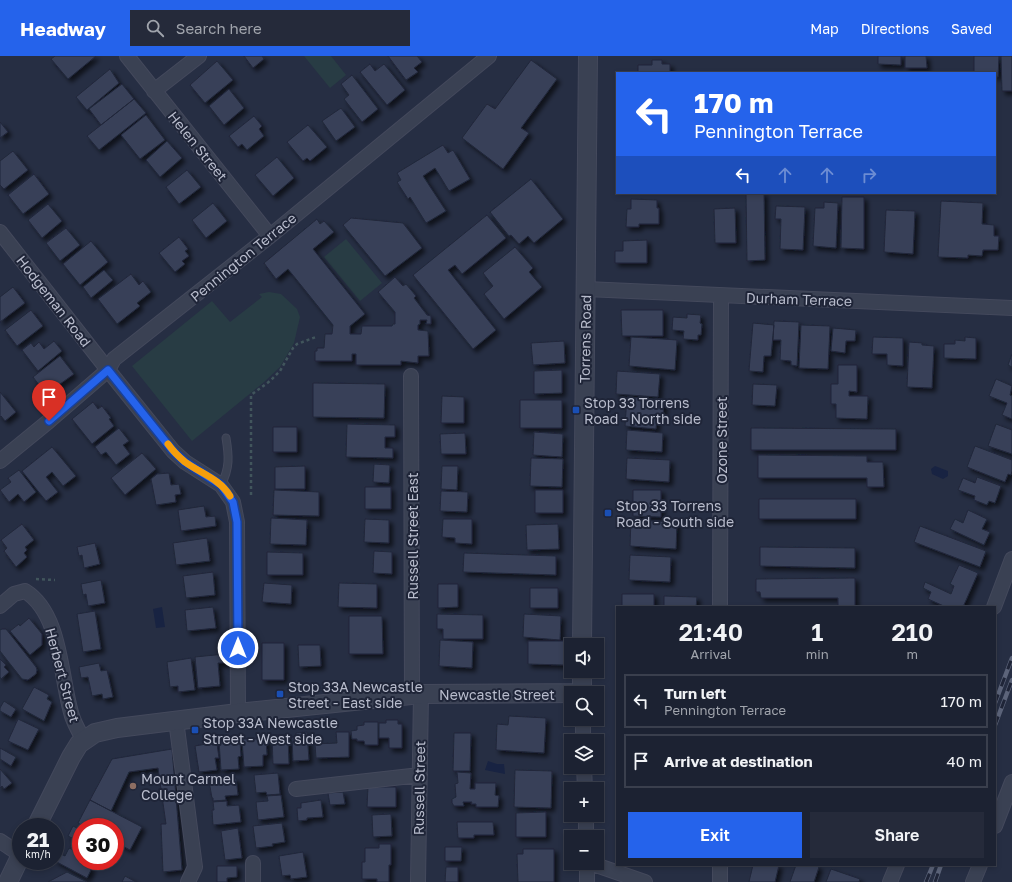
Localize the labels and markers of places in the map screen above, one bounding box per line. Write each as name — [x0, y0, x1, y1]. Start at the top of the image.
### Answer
pin — [32, 380, 66, 421]
place label: Stop 33 Torrens Road - North side — [584, 394, 701, 427]
marker: Stop 33 Torrens Road - North side — [571, 405, 581, 415]
place label: Stop 33 Torrens Road - South side — [616, 497, 734, 530]
marker: Stop 33 Torrens Road - South side — [603, 508, 613, 518]
place label: Stop 33A Newcastle Street - East side — [288, 678, 423, 711]
marker: Stop 33A Newcastle Street - East side — [275, 689, 285, 699]
place label: Stop 33A Newcastle Street - West side — [203, 714, 338, 747]
marker: Stop 33A Newcastle Street - West side — [190, 725, 200, 735]
place label: Mount Carmel College — [141, 770, 235, 803]
marker: Mount Carmel College — [128, 781, 138, 791]

